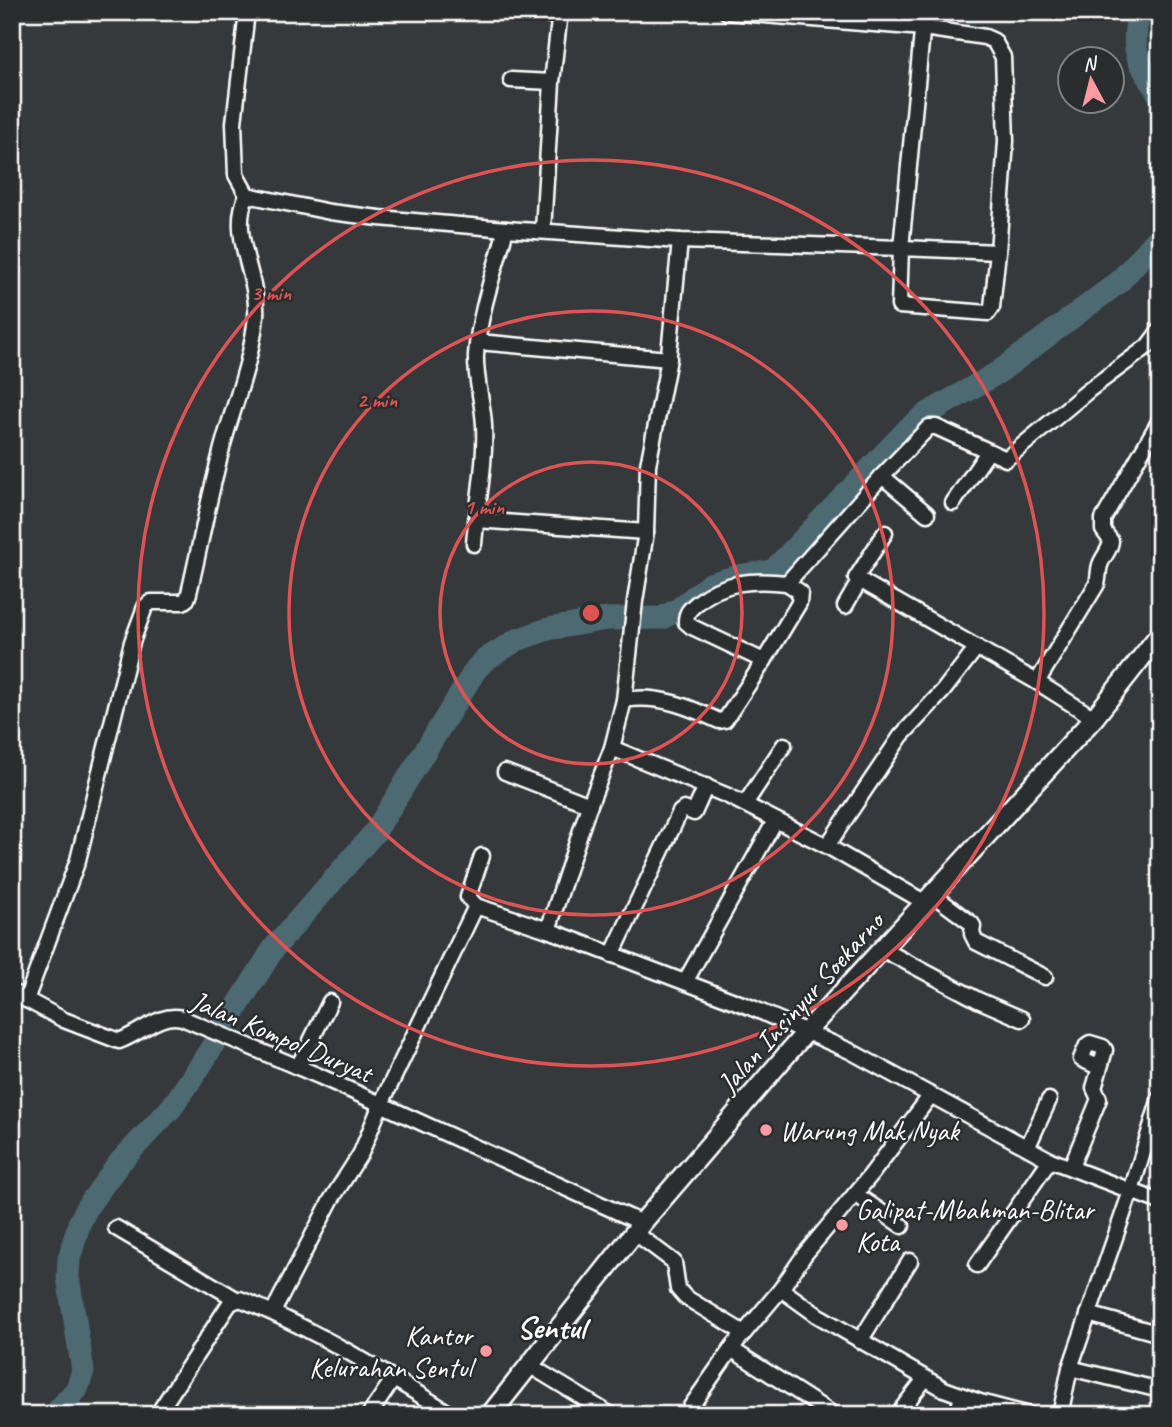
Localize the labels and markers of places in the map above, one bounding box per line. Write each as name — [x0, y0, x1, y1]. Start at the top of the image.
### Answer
centre of rings — [579, 601, 603, 625]
place label: Warung Mak Nyak — [780, 1113, 960, 1148]
marker: Warung Mak Nyak — [758, 1122, 774, 1138]
place label: Galipat-Mbahman-Blitar Kota — [856, 1192, 1096, 1259]
marker: Galipat-Mbahman-Blitar Kota — [834, 1217, 850, 1233]
place label: Kantor Kelurahan Sentul — [309, 1318, 477, 1385]
marker: Kantor Kelurahan Sentul — [478, 1343, 494, 1359]

